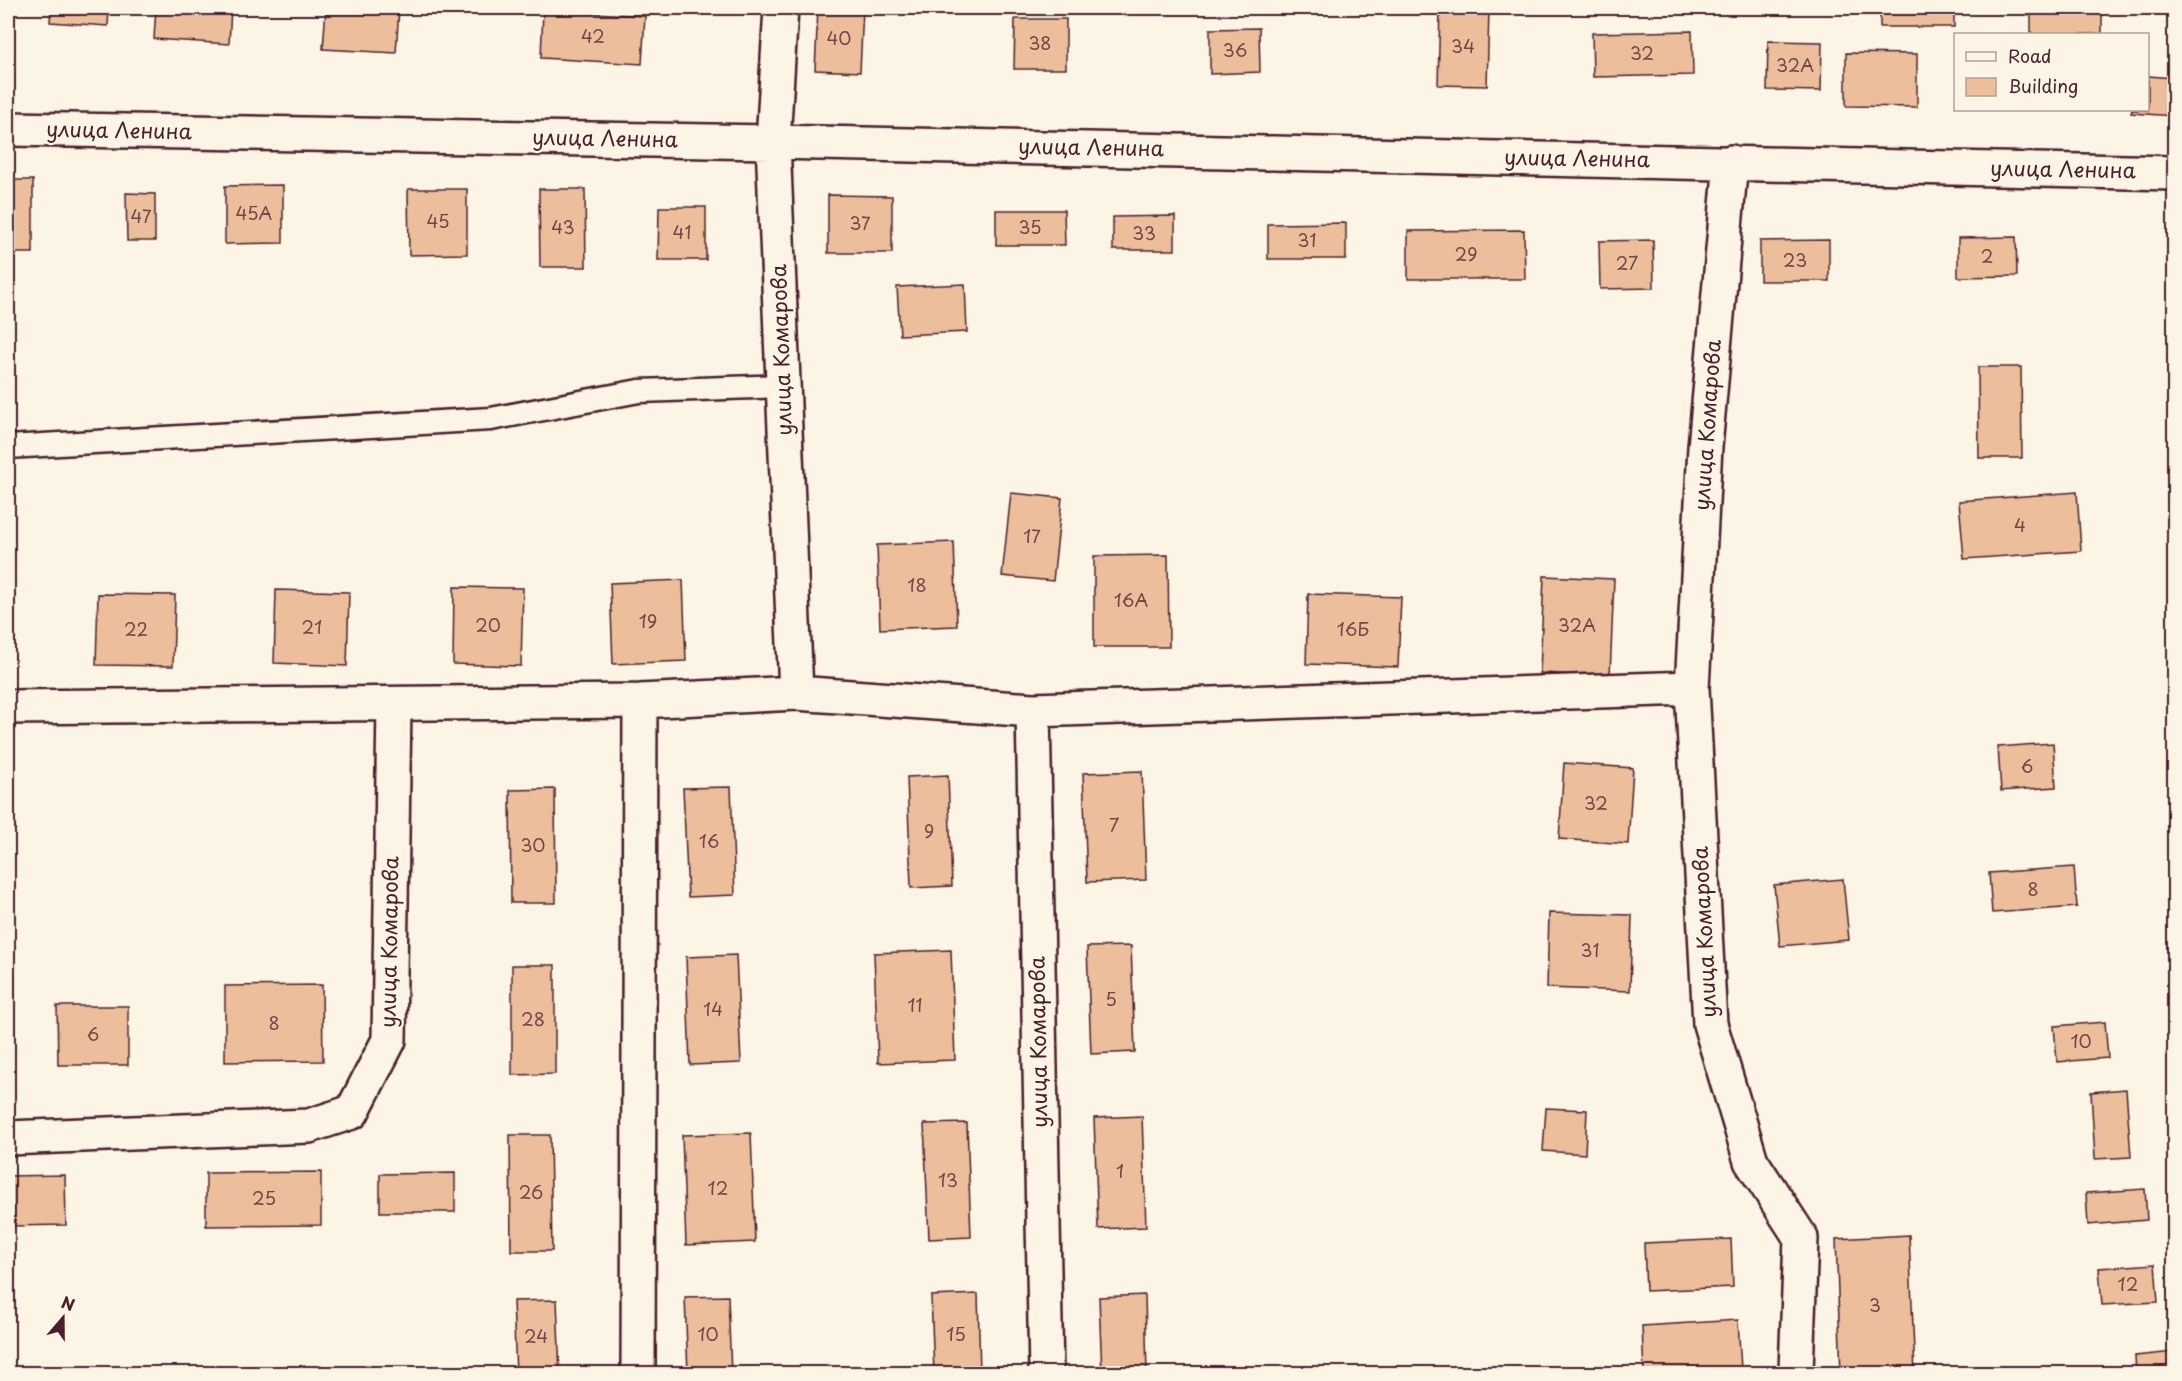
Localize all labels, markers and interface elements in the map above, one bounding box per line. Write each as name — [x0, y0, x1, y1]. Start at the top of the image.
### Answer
house number: 42 — [581, 22, 605, 49]
house number: 40 — [826, 24, 852, 51]
house number: 38 — [1028, 29, 1052, 56]
house number: 34 — [1451, 32, 1475, 59]
legend — [1954, 33, 2149, 111]
house number: 36 — [1223, 36, 1247, 63]
house number: 32 — [1630, 39, 1654, 66]
text: Road — [2008, 42, 2052, 69]
house number: 32А — [1776, 51, 1814, 78]
text: Building — [2008, 72, 2078, 99]
street label: улица Ленина — [46, 112, 193, 146]
street label: улица Ленина — [532, 120, 679, 154]
street label: улица Ленина — [1018, 129, 1165, 163]
street label: улица Ленина — [1504, 140, 1651, 174]
street label: улица Ленина — [1990, 151, 2137, 185]
house number: 45А — [236, 199, 273, 226]
house number: 47 — [130, 202, 152, 229]
house number: 45 — [427, 207, 450, 234]
house number: 37 — [849, 209, 871, 236]
house number: 43 — [551, 213, 575, 240]
house number: 35 — [1018, 213, 1042, 240]
house number: 41 — [673, 218, 691, 245]
house number: 33 — [1132, 219, 1156, 246]
house number: 31 — [1298, 226, 1316, 253]
house number: 29 — [1455, 240, 1477, 267]
house number: 2 — [1981, 242, 1993, 269]
house number: 23 — [1783, 246, 1807, 273]
house number: 27 — [1616, 249, 1638, 276]
street label: улица Комарова — [761, 264, 799, 436]
street label: улица Комарова — [1684, 338, 1728, 512]
house number: 4 — [2014, 511, 2026, 538]
house number: 17 — [1023, 522, 1041, 549]
house number: 18 — [907, 571, 927, 598]
house number: 16А — [1114, 586, 1148, 613]
house number: 19 — [639, 607, 657, 634]
house number: 20 — [475, 611, 501, 638]
house number: 32А — [1558, 611, 1596, 638]
house number: 21 — [302, 613, 322, 640]
house number: 22 — [124, 615, 148, 642]
house number: 16Б — [1337, 615, 1369, 642]
house number: 6 — [2021, 752, 2033, 779]
house number: 32 — [1584, 789, 1608, 816]
house number: 7 — [1109, 811, 1119, 838]
house number: 9 — [924, 817, 934, 844]
house number: 16 — [699, 827, 719, 854]
house number: 30 — [520, 831, 546, 858]
street label: улица Комарова — [1683, 846, 1723, 1019]
street label: улица Комарова — [371, 856, 405, 1028]
house number: 8 — [2027, 875, 2039, 902]
house number: 31 — [1581, 936, 1599, 963]
street label: улица Комарова — [1020, 956, 1054, 1128]
house number: 5 — [1105, 985, 1117, 1012]
house number: 11 — [907, 991, 923, 1018]
house number: 14 — [703, 995, 723, 1022]
house number: 28 — [521, 1005, 545, 1032]
house number: 8 — [268, 1009, 280, 1036]
house number: 6 — [87, 1020, 99, 1047]
house number: 10 — [2070, 1027, 2092, 1054]
house number: 1 — [1116, 1157, 1124, 1184]
house number: 13 — [938, 1166, 958, 1193]
house number: 12 — [708, 1174, 728, 1201]
house number: 26 — [519, 1178, 543, 1205]
house number: 25 — [252, 1184, 276, 1211]
house number: 12 — [2118, 1270, 2138, 1297]
north arrow — [33, 1288, 93, 1348]
text: N — [58, 1290, 79, 1316]
house number: 3 — [1869, 1291, 1881, 1318]
house number: 10 — [697, 1320, 719, 1347]
house number: 15 — [946, 1320, 966, 1347]
house number: 24 — [524, 1322, 548, 1349]

